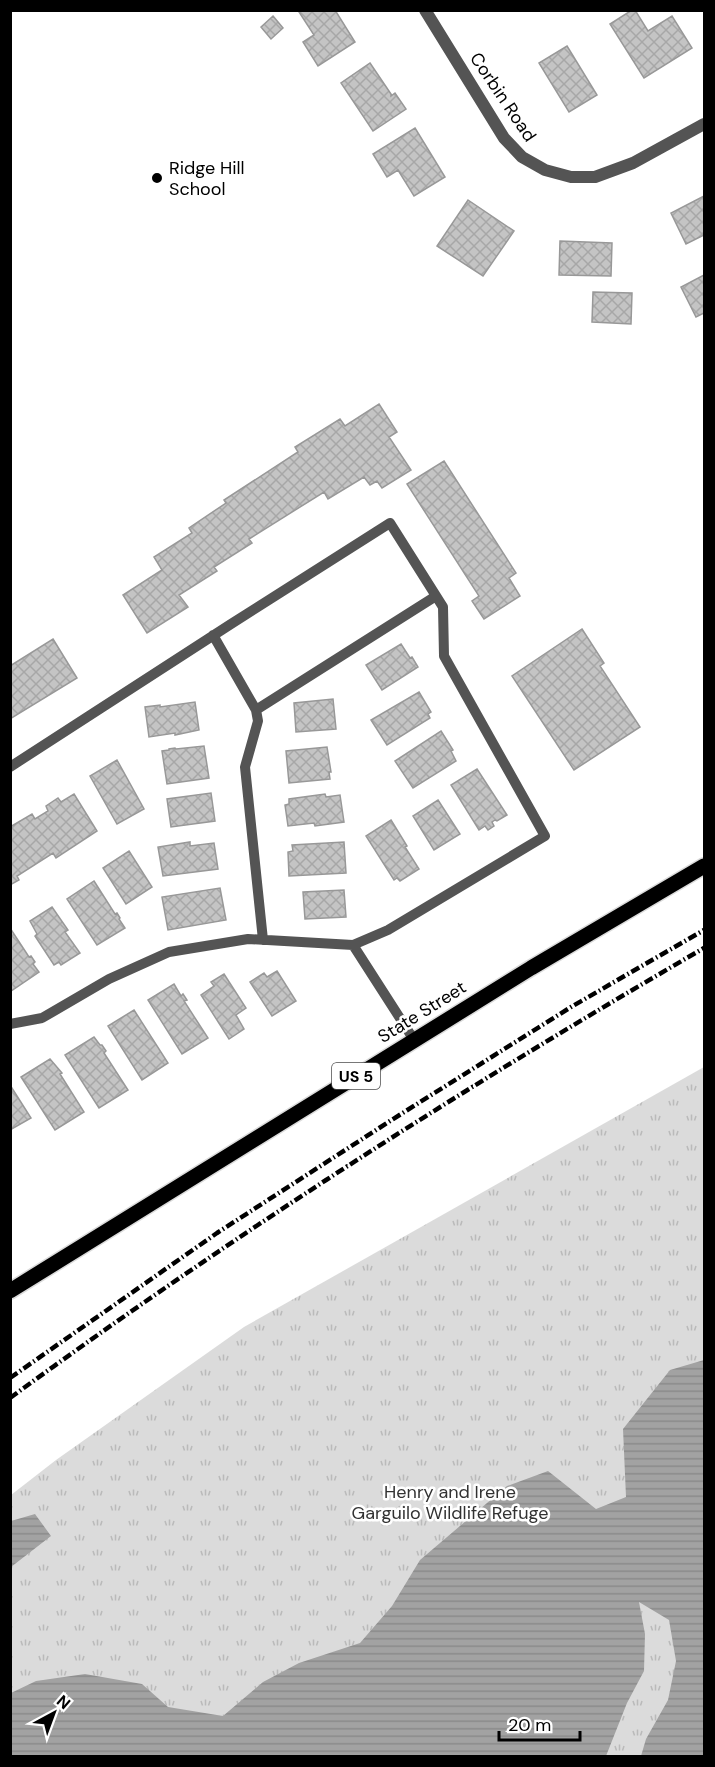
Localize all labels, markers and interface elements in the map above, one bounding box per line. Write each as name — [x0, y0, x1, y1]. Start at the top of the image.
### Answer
street label: Corbin Road — [464, 48, 542, 146]
place label: Ridge Hill School — [169, 156, 245, 201]
marker: Ridge Hill School — [150, 171, 164, 185]
street label: State Street — [373, 975, 471, 1049]
road number: US 5 — [332, 1063, 380, 1089]
park label: Henry and Irene Garguilo Wildlife Refuge — [352, 1480, 548, 1525]
north arrow — [24, 1683, 84, 1743]
text: N — [52, 1690, 75, 1714]
scale bar — [499, 1704, 580, 1742]
text: 20 m — [508, 1713, 551, 1737]

